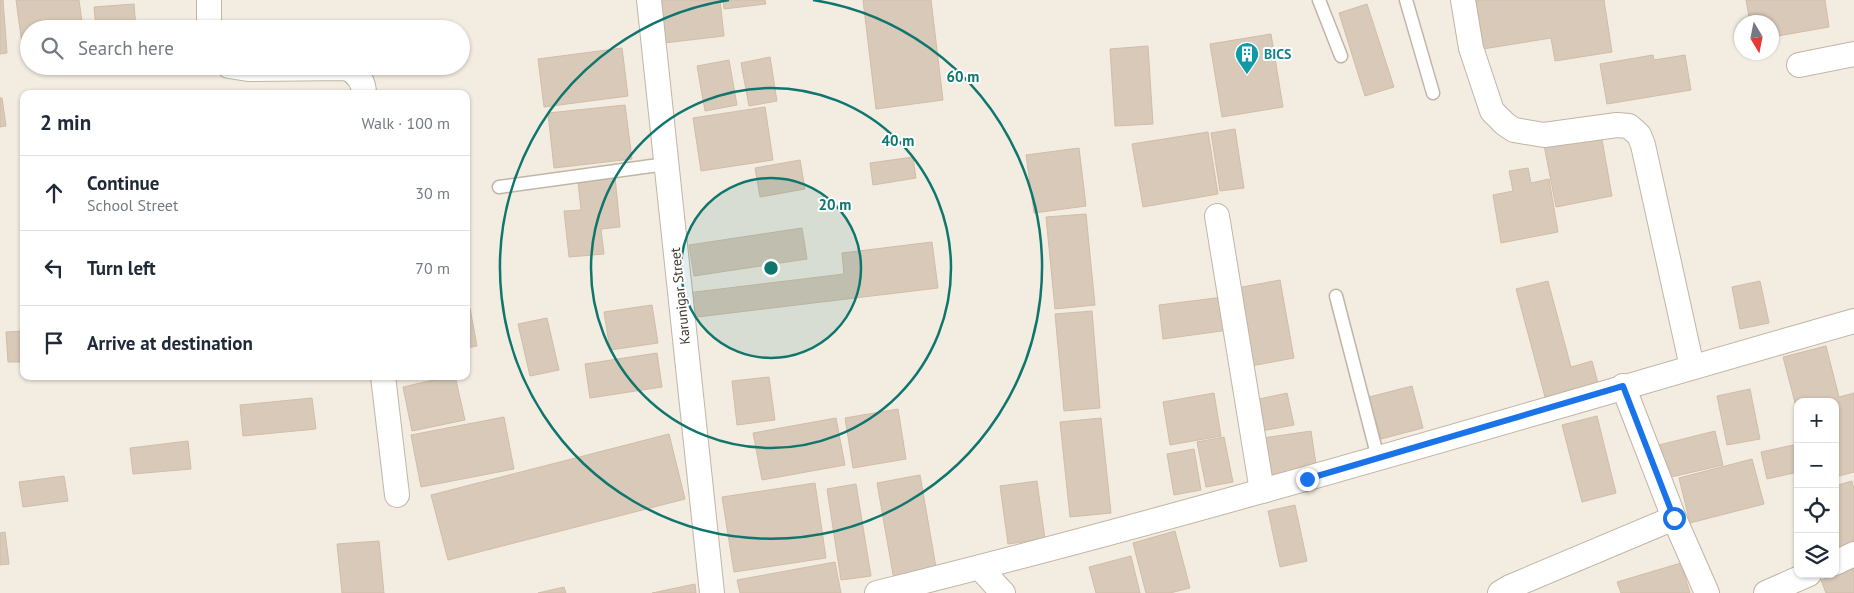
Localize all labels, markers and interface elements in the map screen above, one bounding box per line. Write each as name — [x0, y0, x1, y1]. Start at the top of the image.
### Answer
north arrow — [1734, 15, 1779, 60]
search box — [20, 20, 470, 75]
icon: search — [38, 34, 66, 62]
text: Search here — [78, 36, 174, 60]
building icon: BICS — [1234, 41, 1260, 75]
place label: BICS — [1264, 45, 1292, 63]
text: 60 m — [947, 67, 979, 86]
text: 2 min — [40, 109, 91, 136]
text: Walk · 100 m — [361, 113, 450, 133]
text: 40 m — [882, 131, 914, 150]
text: Continue — [87, 171, 159, 195]
icon: ahead — [40, 179, 68, 207]
text: 30 m — [415, 183, 450, 203]
text: School Street — [87, 195, 178, 215]
text: 20 m — [819, 195, 851, 214]
street label: Karunigar Street — [666, 246, 694, 345]
icon: left — [40, 254, 68, 282]
text: Turn left — [87, 256, 156, 280]
text: 70 m — [415, 258, 450, 278]
centre of rings — [762, 259, 780, 277]
icon: arrive — [40, 329, 68, 357]
text: Arrive at destination — [87, 331, 253, 355]
map controls — [1794, 398, 1839, 578]
button: + — [1794, 398, 1839, 443]
button: − — [1794, 443, 1839, 488]
route end — [1296, 468, 1319, 491]
button: locate — [1794, 488, 1839, 533]
route start — [1663, 507, 1686, 530]
button: layers — [1794, 533, 1839, 578]

